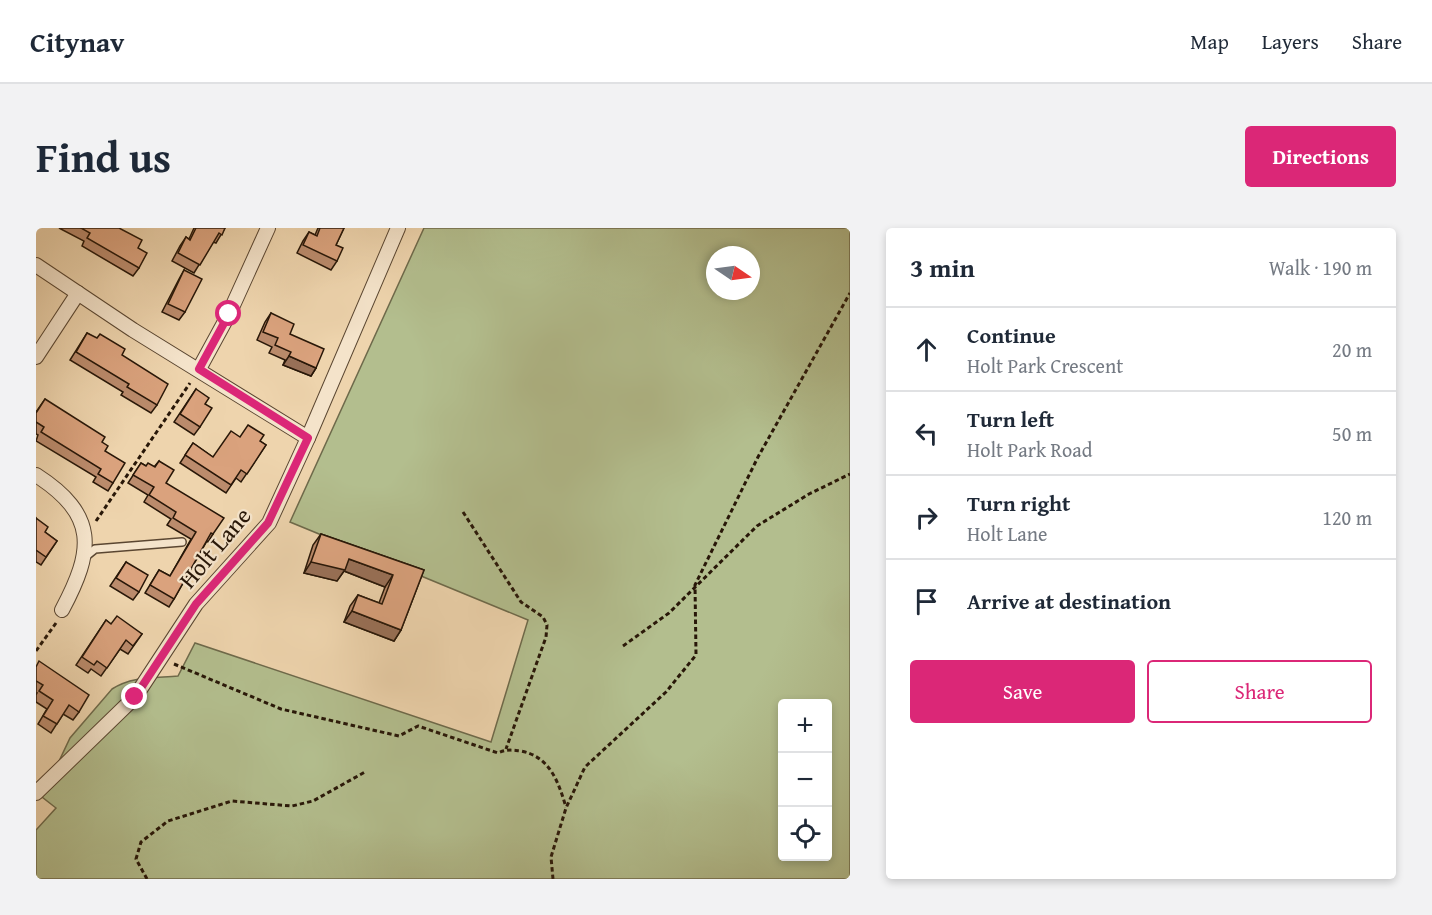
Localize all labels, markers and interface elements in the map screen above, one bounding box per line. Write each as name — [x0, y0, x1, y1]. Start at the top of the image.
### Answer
text: Citynav — [30, 21, 124, 62]
text: Map — [1190, 26, 1229, 57]
text: Layers — [1262, 26, 1319, 57]
text: Share — [1352, 26, 1402, 57]
text: Find us — [36, 126, 171, 187]
button: Directions — [1245, 126, 1396, 187]
north arrow — [706, 246, 760, 300]
text: 3 min — [910, 248, 975, 287]
text: Walk · 190 m — [1269, 253, 1372, 282]
route start — [215, 300, 241, 326]
text: Continue — [967, 319, 1056, 351]
icon: ahead — [910, 333, 943, 366]
text: 20 m — [1332, 335, 1372, 364]
text: Holt Park Crescent — [967, 351, 1123, 380]
text: Turn left — [967, 403, 1054, 435]
icon: left — [910, 417, 943, 450]
text: 50 m — [1332, 419, 1372, 448]
text: Holt Park Road — [967, 435, 1092, 464]
text: Turn right — [967, 487, 1070, 519]
street label: Holt Lane — [170, 499, 259, 596]
icon: right — [910, 501, 943, 534]
text: 120 m — [1322, 503, 1372, 532]
text: Holt Lane — [967, 519, 1047, 548]
icon: arrive — [910, 585, 943, 618]
text: Arrive at destination — [967, 585, 1171, 617]
button: Save — [910, 660, 1135, 723]
button: Share — [1147, 660, 1372, 723]
route end — [121, 683, 147, 709]
map controls — [778, 699, 832, 861]
button: + — [778, 699, 832, 753]
button: − — [778, 753, 832, 807]
button: locate — [778, 807, 832, 861]

